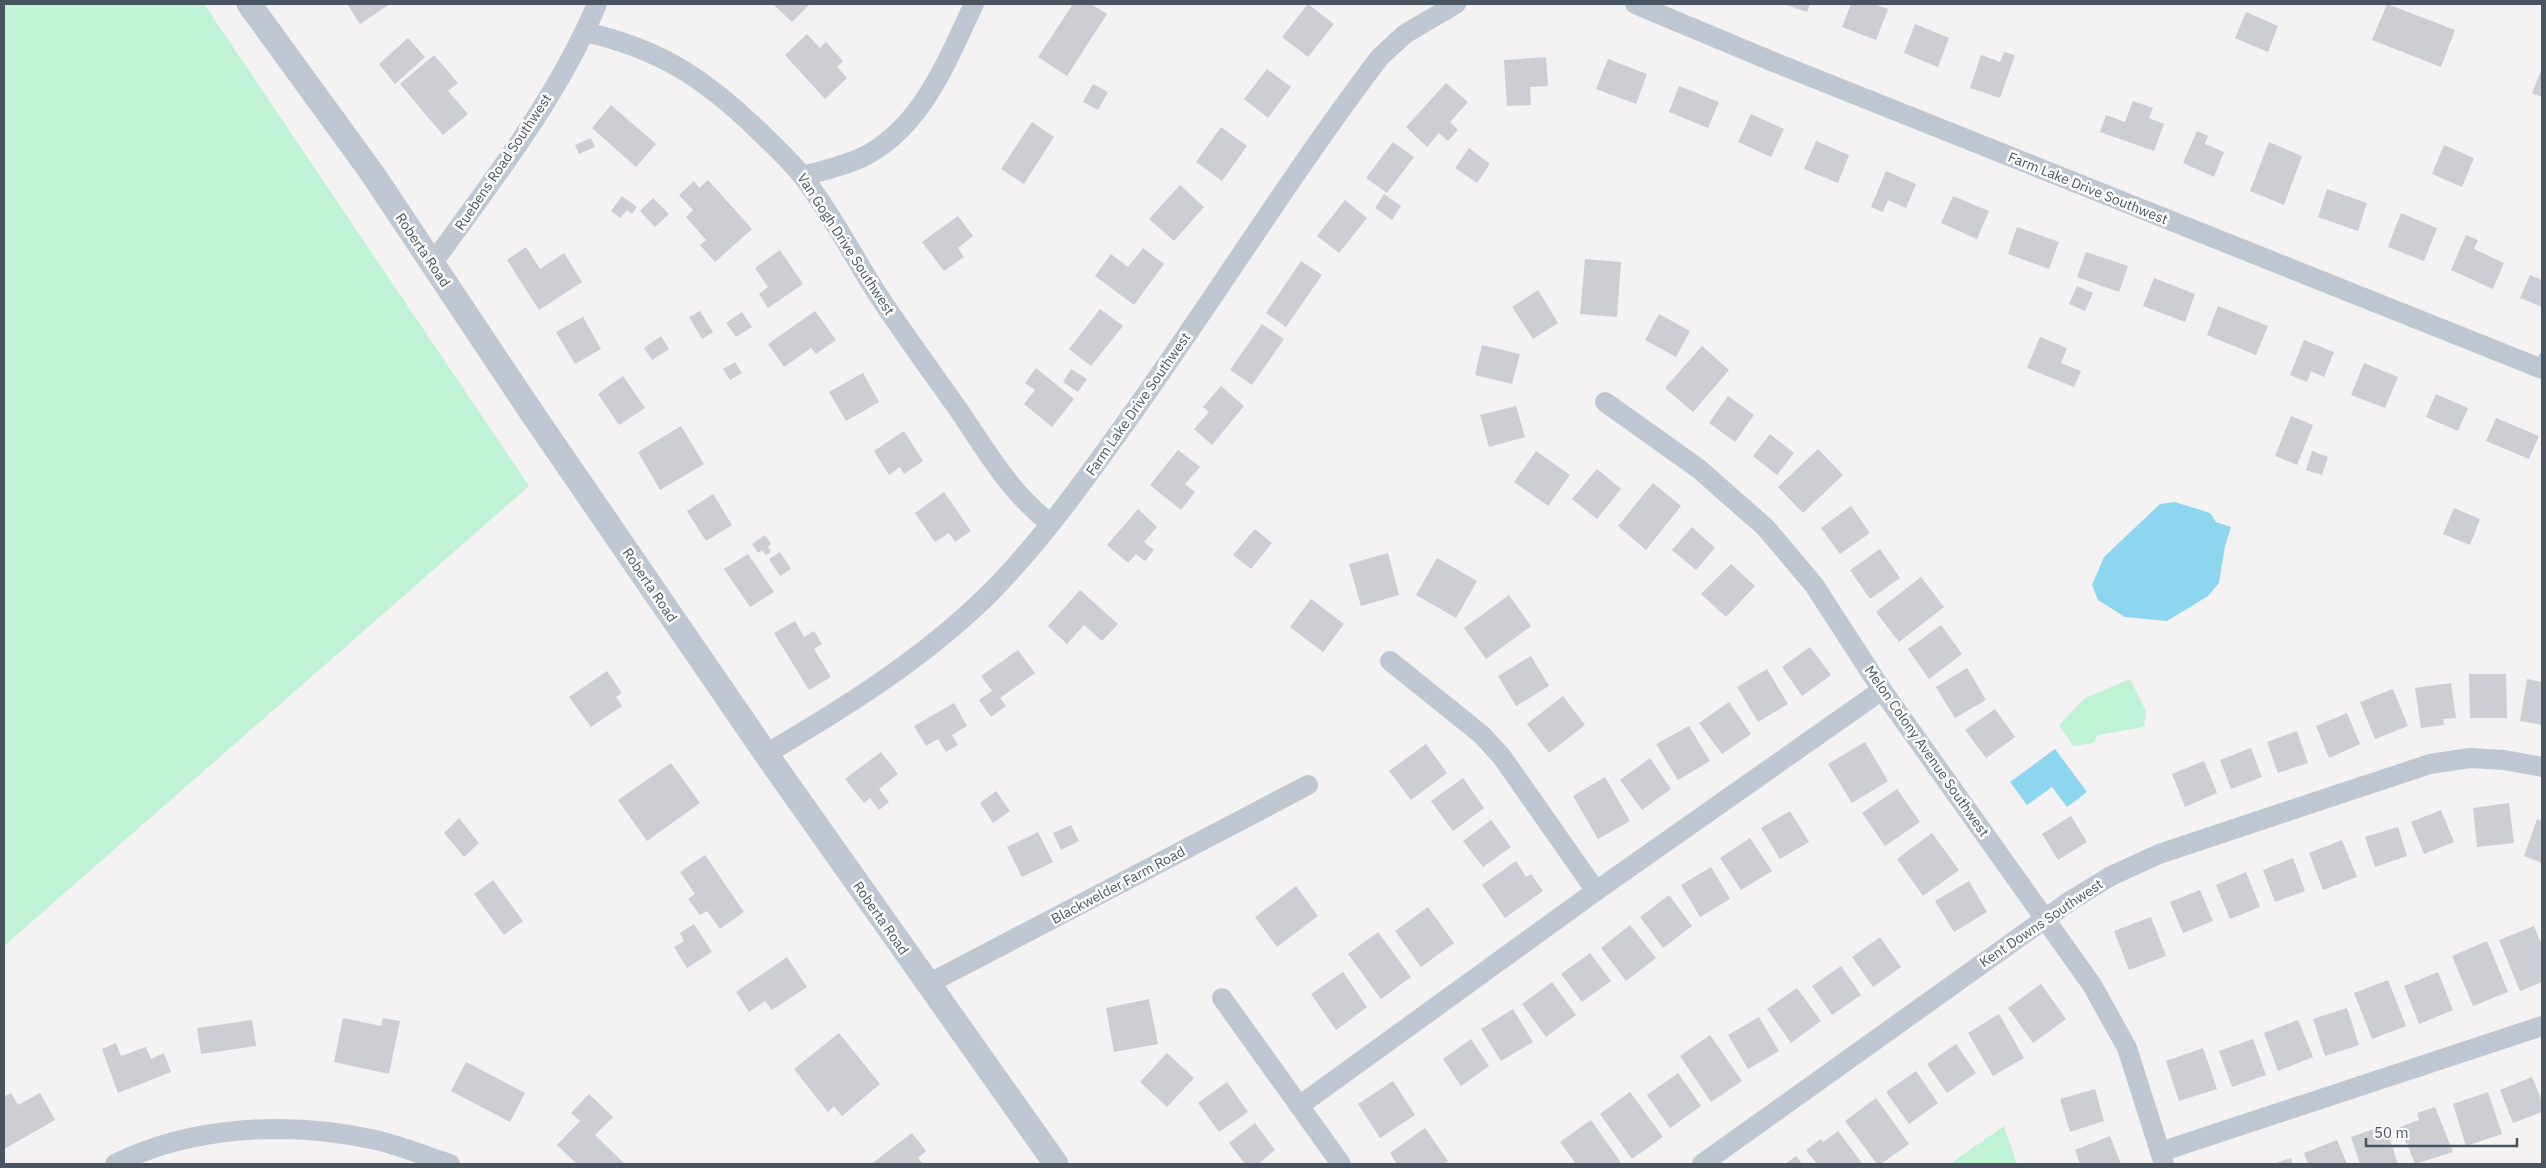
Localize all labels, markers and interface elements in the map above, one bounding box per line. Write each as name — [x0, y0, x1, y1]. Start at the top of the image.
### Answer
street label: Ruebens Road Southwest — [451, 90, 555, 234]
street label: Farm Lake Drive Southwest — [2006, 148, 2171, 228]
street label: Van Gogh Drive Southwest — [793, 170, 899, 318]
street label: Roberta Road — [392, 210, 454, 290]
street label: Farm Lake Drive Southwest — [1082, 329, 1194, 479]
street label: Roberta Road — [619, 545, 681, 625]
street label: Melon Colony Avenue Southwest — [1861, 662, 1993, 840]
street label: Blackwelder Farm Road — [1048, 842, 1188, 928]
street label: Kent Downs Southwest — [1976, 875, 2106, 971]
street label: Roberta Road — [849, 878, 913, 958]
scale bar — [2366, 1116, 2517, 1148]
text: 50 m — [2374, 1123, 2409, 1142]

